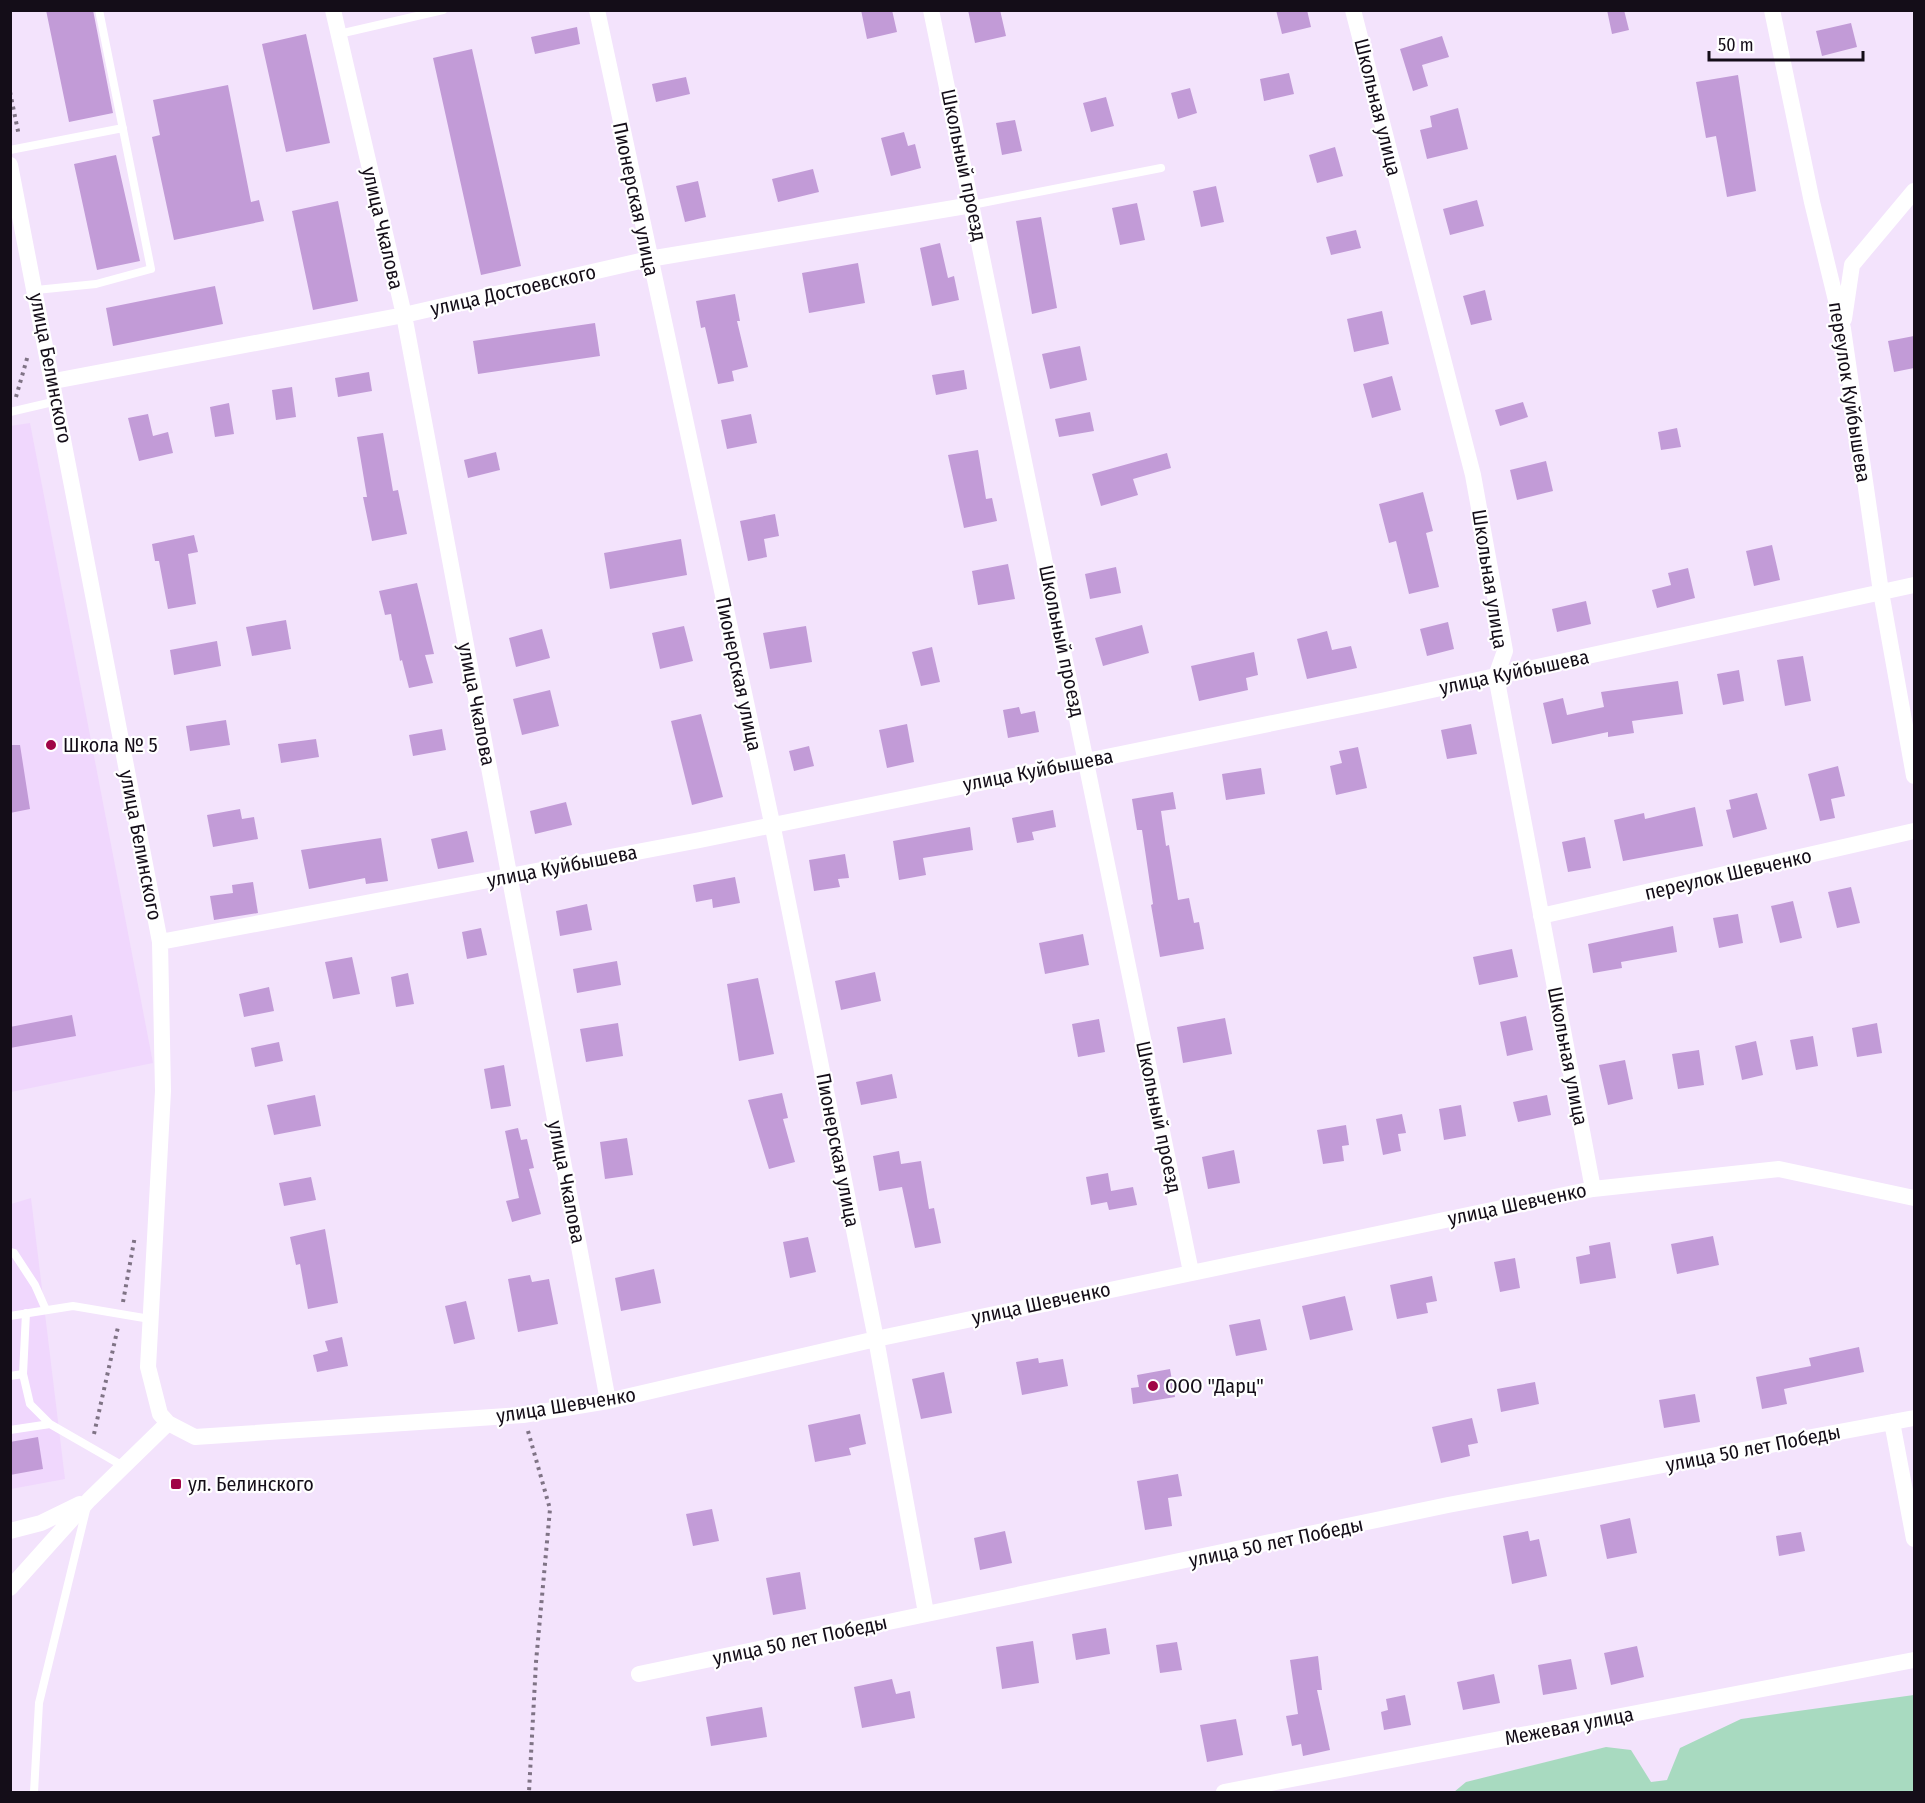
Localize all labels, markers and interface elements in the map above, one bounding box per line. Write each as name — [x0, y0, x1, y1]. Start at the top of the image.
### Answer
scale bar — [1709, 24, 1864, 62]
text: 50 m — [1718, 34, 1754, 56]
street label: Школьная улица — [1349, 36, 1407, 178]
street label: Школьный проезд — [936, 87, 992, 243]
street label: Пионерская улица — [608, 120, 664, 278]
street label: улица Чкалова — [357, 164, 409, 292]
street label: улица Достоевского — [428, 259, 598, 321]
street label: улица Белинского — [25, 291, 77, 445]
street label: переулок Куйбышева — [1824, 300, 1876, 484]
street label: Школьная улица — [1467, 508, 1513, 650]
street label: Школьный проезд — [1034, 563, 1090, 719]
street label: Пионерская улица — [711, 595, 767, 753]
street label: улица Чкалова — [453, 640, 501, 768]
street label: улица Куйбышева — [1437, 644, 1591, 700]
place label: Школа № 5 — [63, 733, 158, 757]
marker: Школа № 5 — [44, 738, 58, 752]
street label: улица Куйбышева — [961, 744, 1115, 796]
street label: улица Белинского — [115, 768, 167, 922]
street label: улица Куйбышева — [485, 840, 639, 892]
street label: переулок Шевченко — [1642, 843, 1814, 905]
street label: Школьная улица — [1543, 985, 1593, 1127]
street label: Школьный проезд — [1131, 1039, 1187, 1195]
street label: Пионерская улица — [811, 1071, 865, 1229]
street label: улица Чкалова — [543, 1118, 591, 1246]
street label: улица Шевченко — [1446, 1178, 1588, 1230]
street label: улица Шевченко — [970, 1277, 1112, 1329]
place label: ООО "Дарц" — [1165, 1374, 1264, 1398]
marker: ООО "Дарц" — [1146, 1379, 1160, 1393]
street label: улица Шевченко — [494, 1382, 638, 1428]
street label: улица 50 лет Победы — [1664, 1419, 1842, 1477]
place label: ул. Белинского — [188, 1472, 314, 1496]
marker: ул. Белинского — [169, 1477, 183, 1491]
street label: улица 50 лет Победы — [1187, 1512, 1365, 1572]
street label: улица 50 лет Победы — [711, 1610, 889, 1670]
street label: Межевая улица — [1503, 1702, 1635, 1750]

